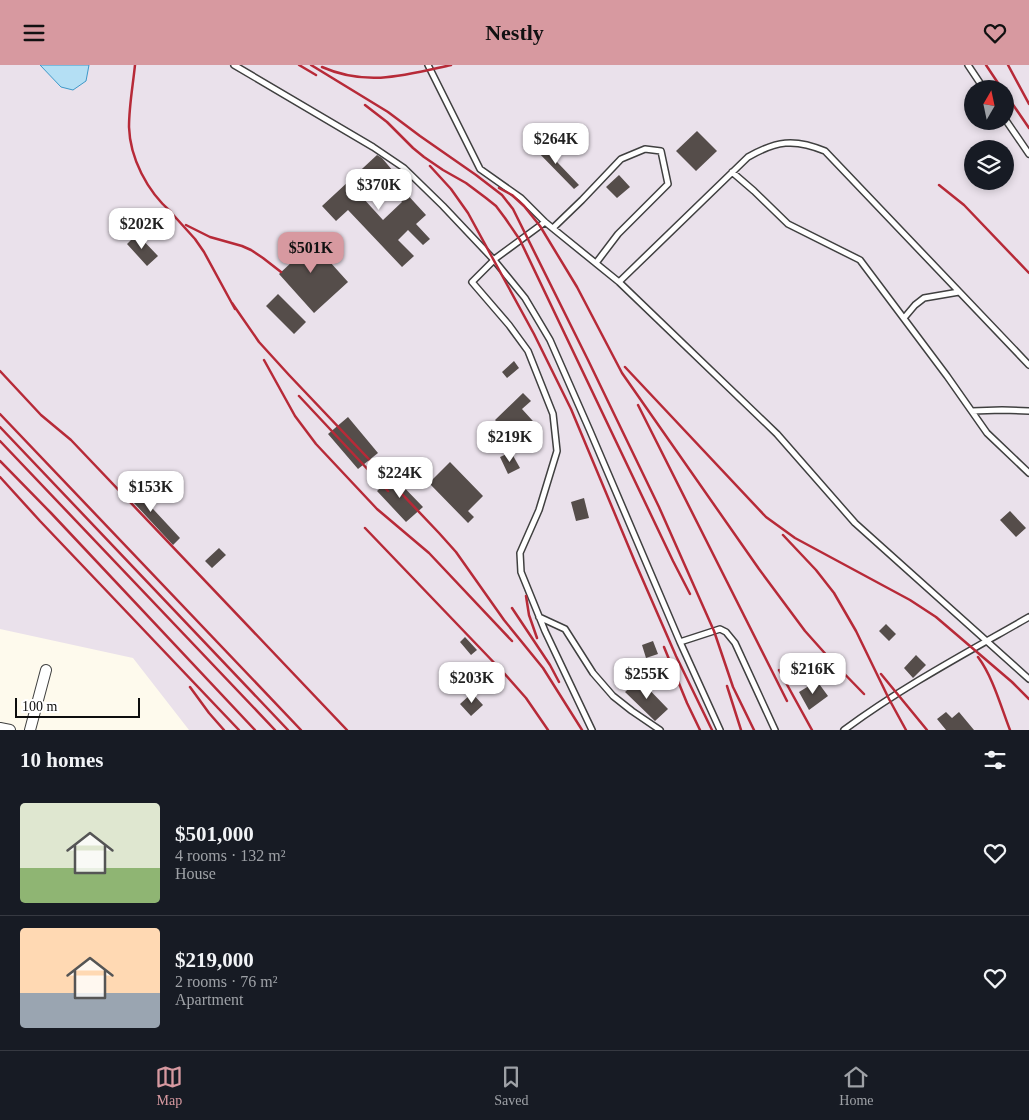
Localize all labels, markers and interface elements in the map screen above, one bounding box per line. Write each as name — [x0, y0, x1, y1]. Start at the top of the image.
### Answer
icon: menu — [20, 19, 48, 47]
icon: heart — [981, 19, 1009, 47]
text: Nestly — [485, 20, 544, 45]
north arrow — [964, 80, 1014, 130]
map controls — [964, 80, 1014, 190]
pin: $264K — [521, 123, 591, 165]
text: $264K — [534, 130, 578, 147]
button: layers — [964, 140, 1014, 190]
pin: $370K — [344, 169, 414, 211]
text: $370K — [357, 176, 401, 193]
pin: $202K — [107, 207, 177, 250]
text: $202K — [120, 215, 164, 232]
pin: $501K — [276, 231, 346, 274]
text: $501K — [289, 239, 333, 256]
pin: $219K — [475, 421, 545, 463]
text: $219K — [488, 428, 532, 445]
pin: $224K — [365, 457, 435, 499]
text: $224K — [378, 464, 422, 481]
pin: $153K — [116, 471, 186, 513]
text: $153K — [129, 478, 173, 495]
pin: $216K — [778, 653, 848, 695]
pin: $255K — [612, 657, 682, 700]
text: $216K — [791, 660, 835, 677]
pin: $203K — [437, 661, 507, 704]
text: $255K — [625, 665, 669, 682]
text: $203K — [450, 669, 494, 686]
scale bar — [15, 695, 140, 718]
text: 100 m — [22, 699, 57, 714]
icon: filters — [981, 746, 1009, 774]
text: 10 homes — [20, 748, 103, 772]
text: $501,000 — [175, 822, 254, 846]
icon: home — [60, 823, 120, 883]
icon: heart — [981, 839, 1009, 867]
text: 4 rooms · 132 m² — [175, 847, 286, 864]
text: House — [175, 865, 216, 882]
icon: home — [60, 948, 120, 1008]
text: $219,000 — [175, 948, 254, 972]
icon: heart — [981, 964, 1009, 992]
text: 2 rooms · 76 m² — [175, 973, 278, 990]
text: Apartment — [175, 991, 243, 1008]
tab: Map — [155, 1063, 183, 1109]
tab: Saved — [494, 1063, 528, 1109]
tab: Home — [839, 1063, 874, 1109]

